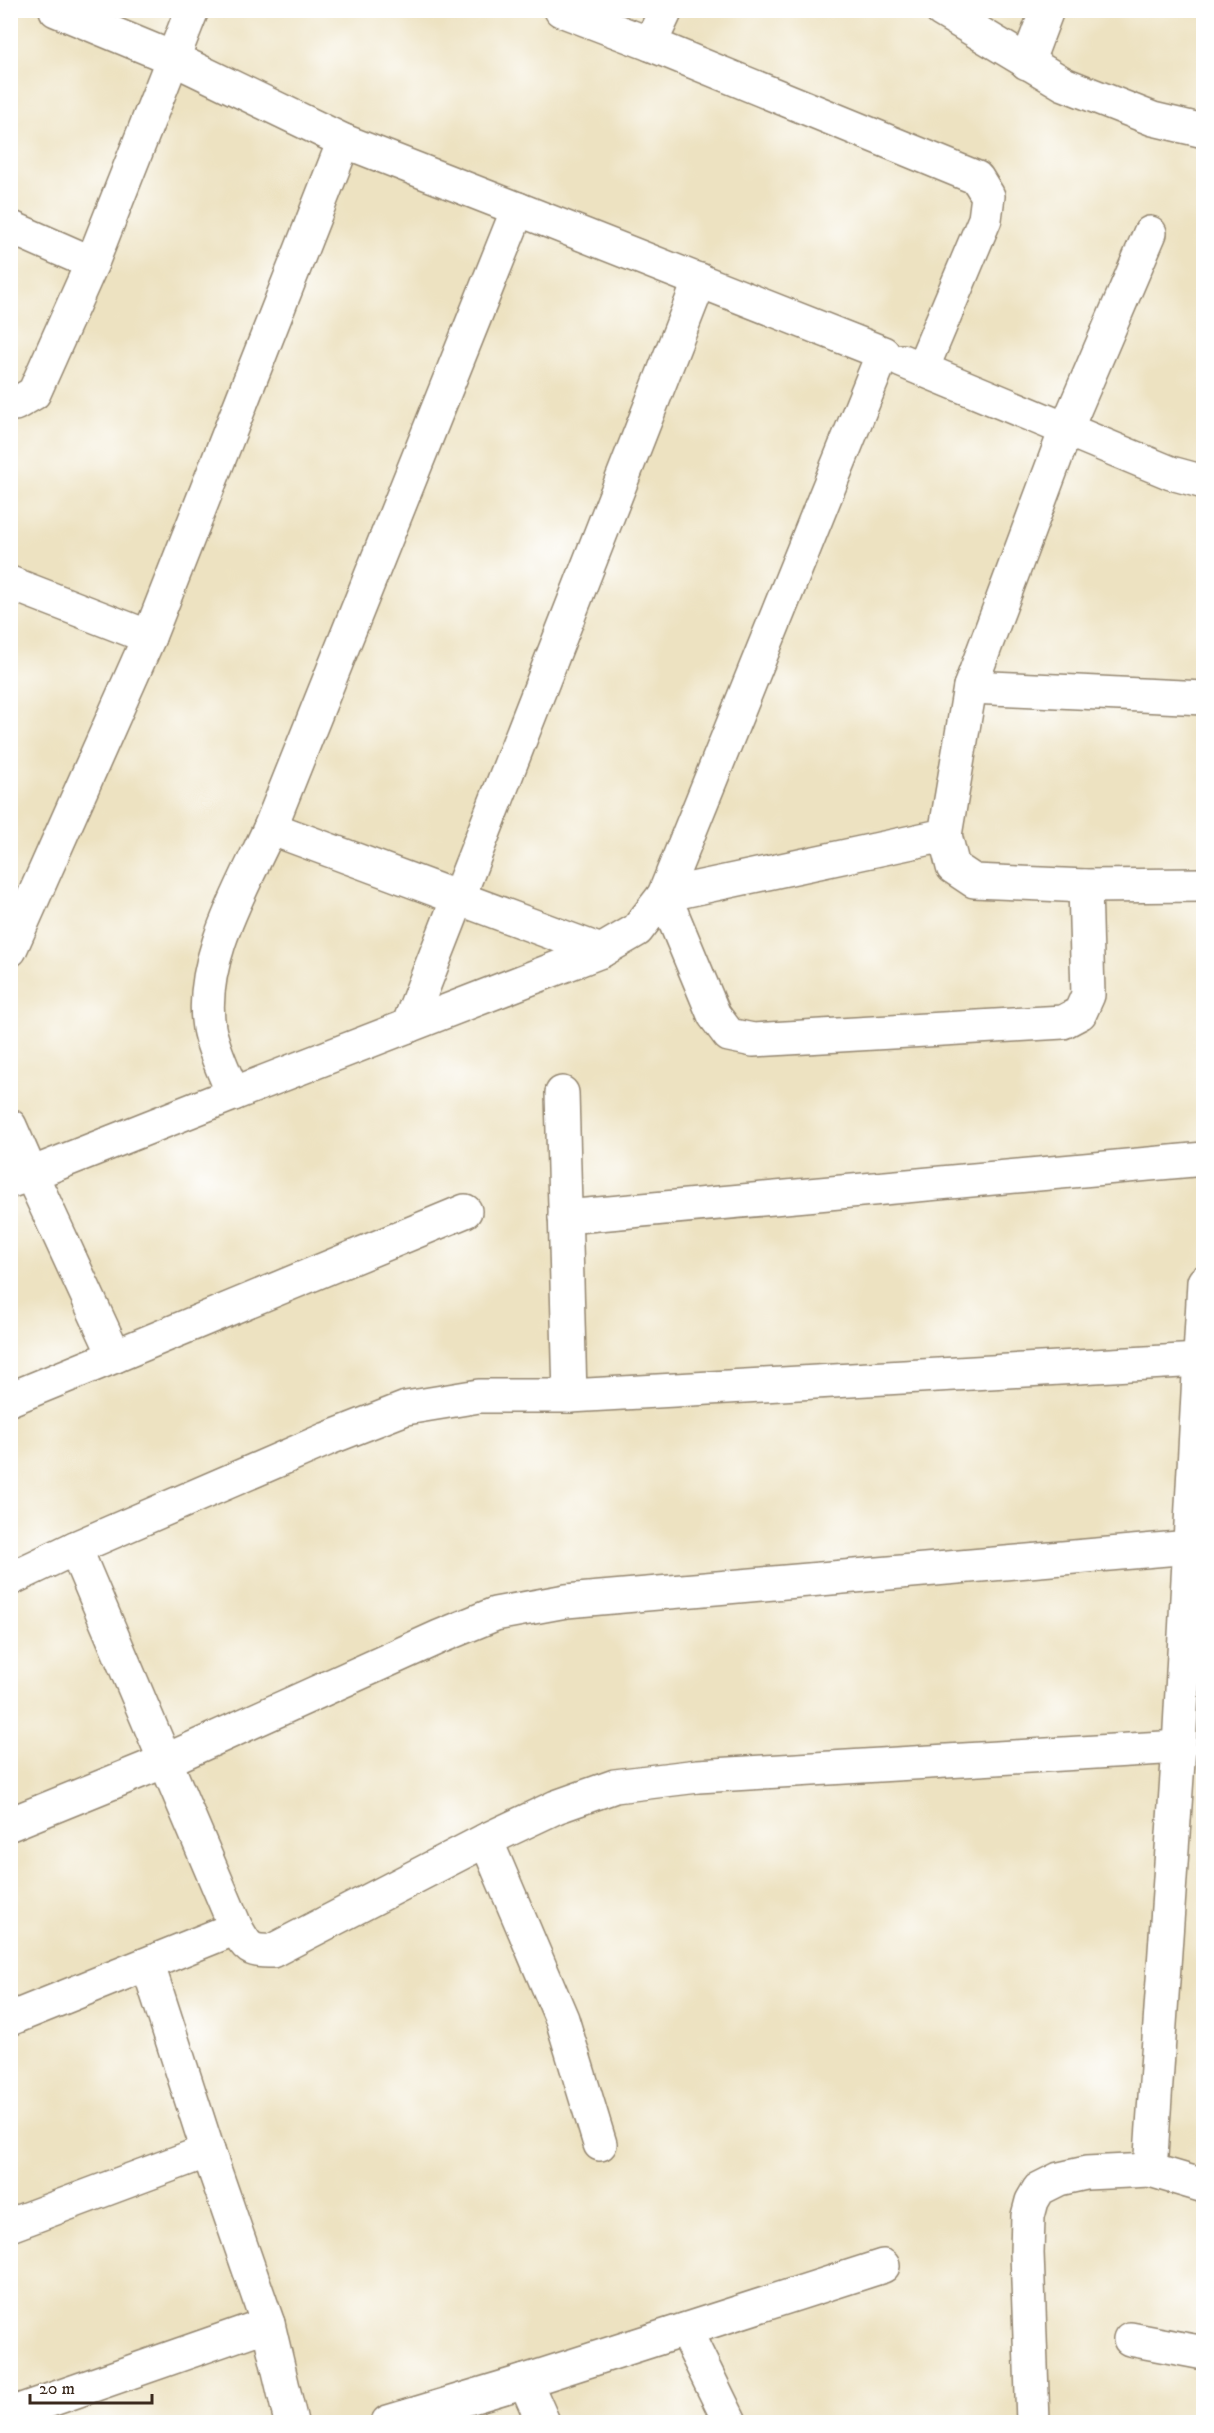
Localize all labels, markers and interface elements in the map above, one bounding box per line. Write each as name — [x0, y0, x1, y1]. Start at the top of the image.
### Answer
scale bar — [30, 2367, 152, 2405]
text: 20 m — [39, 2378, 75, 2400]

